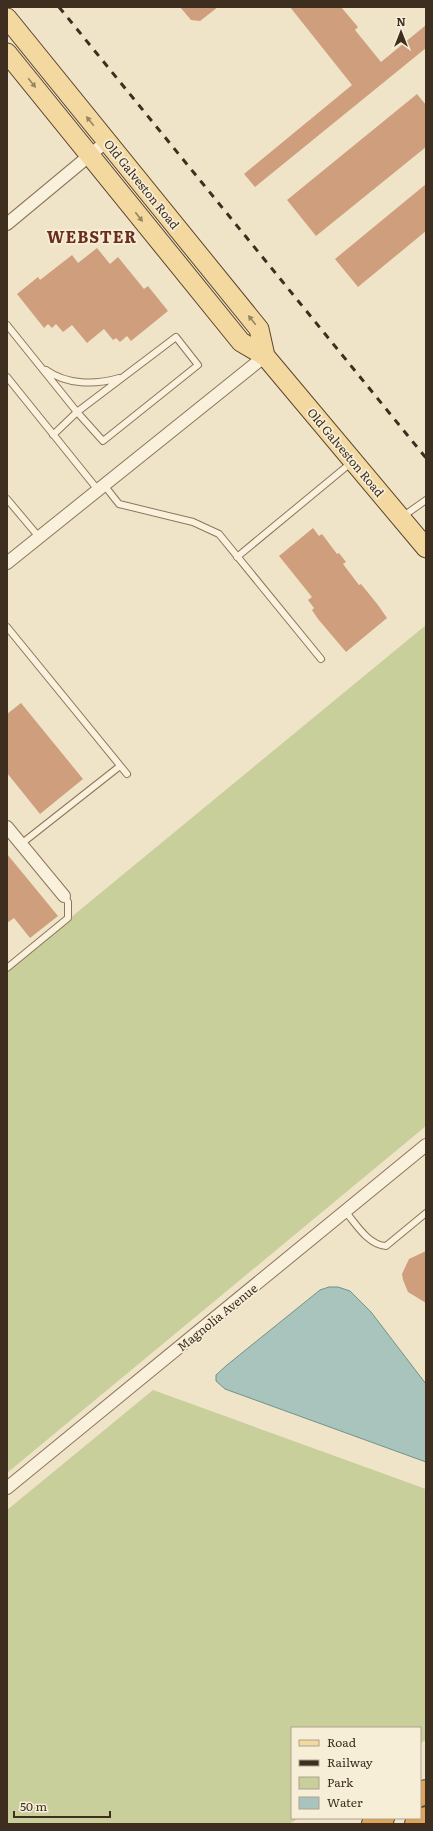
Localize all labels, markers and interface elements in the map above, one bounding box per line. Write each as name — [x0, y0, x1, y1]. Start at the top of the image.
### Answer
north arrow — [381, 12, 421, 52]
text: N — [396, 13, 406, 29]
one-way arrow — [27, 77, 36, 88]
one-way arrow — [86, 116, 95, 127]
street label: Old Galveston Road — [100, 135, 184, 233]
one-way arrow — [135, 212, 144, 223]
district label: WEBSTER — [47, 224, 137, 248]
one-way arrow — [247, 315, 256, 326]
street label: Old Galveston Road — [303, 404, 389, 501]
street label: Magnolia Avenue — [173, 1279, 261, 1355]
legend — [291, 1727, 421, 1819]
text: Road — [327, 1733, 357, 1751]
text: Railway — [327, 1753, 373, 1771]
text: Park — [327, 1773, 354, 1791]
scale bar — [14, 1793, 110, 1819]
text: Water — [327, 1793, 363, 1811]
text: 50 m — [20, 1797, 47, 1815]

